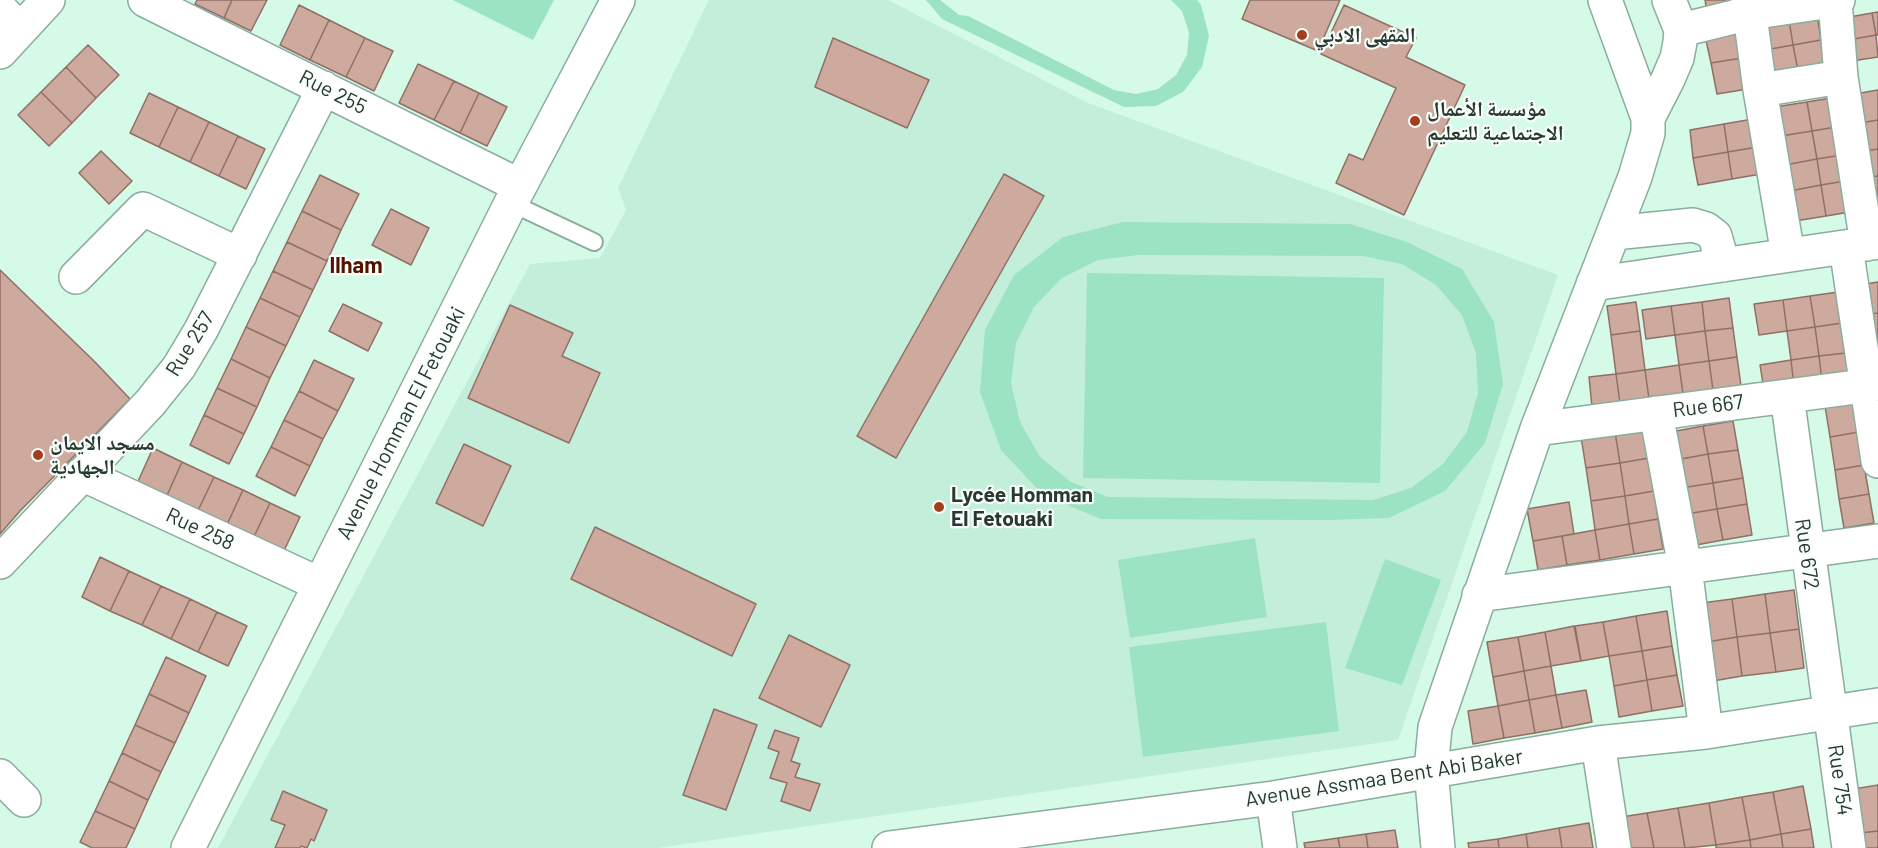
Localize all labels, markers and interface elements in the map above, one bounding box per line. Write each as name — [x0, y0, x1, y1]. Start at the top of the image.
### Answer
place label: المقهى الادبي — [1314, 22, 1416, 48]
marker: المقهى الادبي — [1295, 28, 1309, 42]
street label: Rue 255 — [295, 64, 371, 120]
place label: مؤسسة الأعمال الاجتماعية للتعليم — [1427, 96, 1564, 146]
marker: مؤسسة الأعمال الاجتماعية للتعليم — [1408, 114, 1422, 128]
district label: Ilham — [329, 253, 383, 279]
street label: Avenue Homman El Fetouaki — [331, 303, 471, 543]
street label: Rue 257 — [160, 307, 220, 381]
street label: Rue 667 — [1671, 389, 1745, 423]
place label: مسجد الايمان الجهادية — [50, 430, 155, 480]
marker: مسجد الايمان الجهادية — [31, 448, 45, 462]
place label: Lycée Homman El Fetouaki — [951, 482, 1093, 532]
marker: Lycée Homman El Fetouaki — [932, 500, 946, 514]
street label: Rue 258 — [162, 502, 238, 556]
street label: Rue 672 — [1790, 517, 1824, 591]
street label: Rue 754 — [1823, 743, 1857, 817]
street label: Avenue Assmaa Bent Abi Baker — [1243, 744, 1525, 812]

